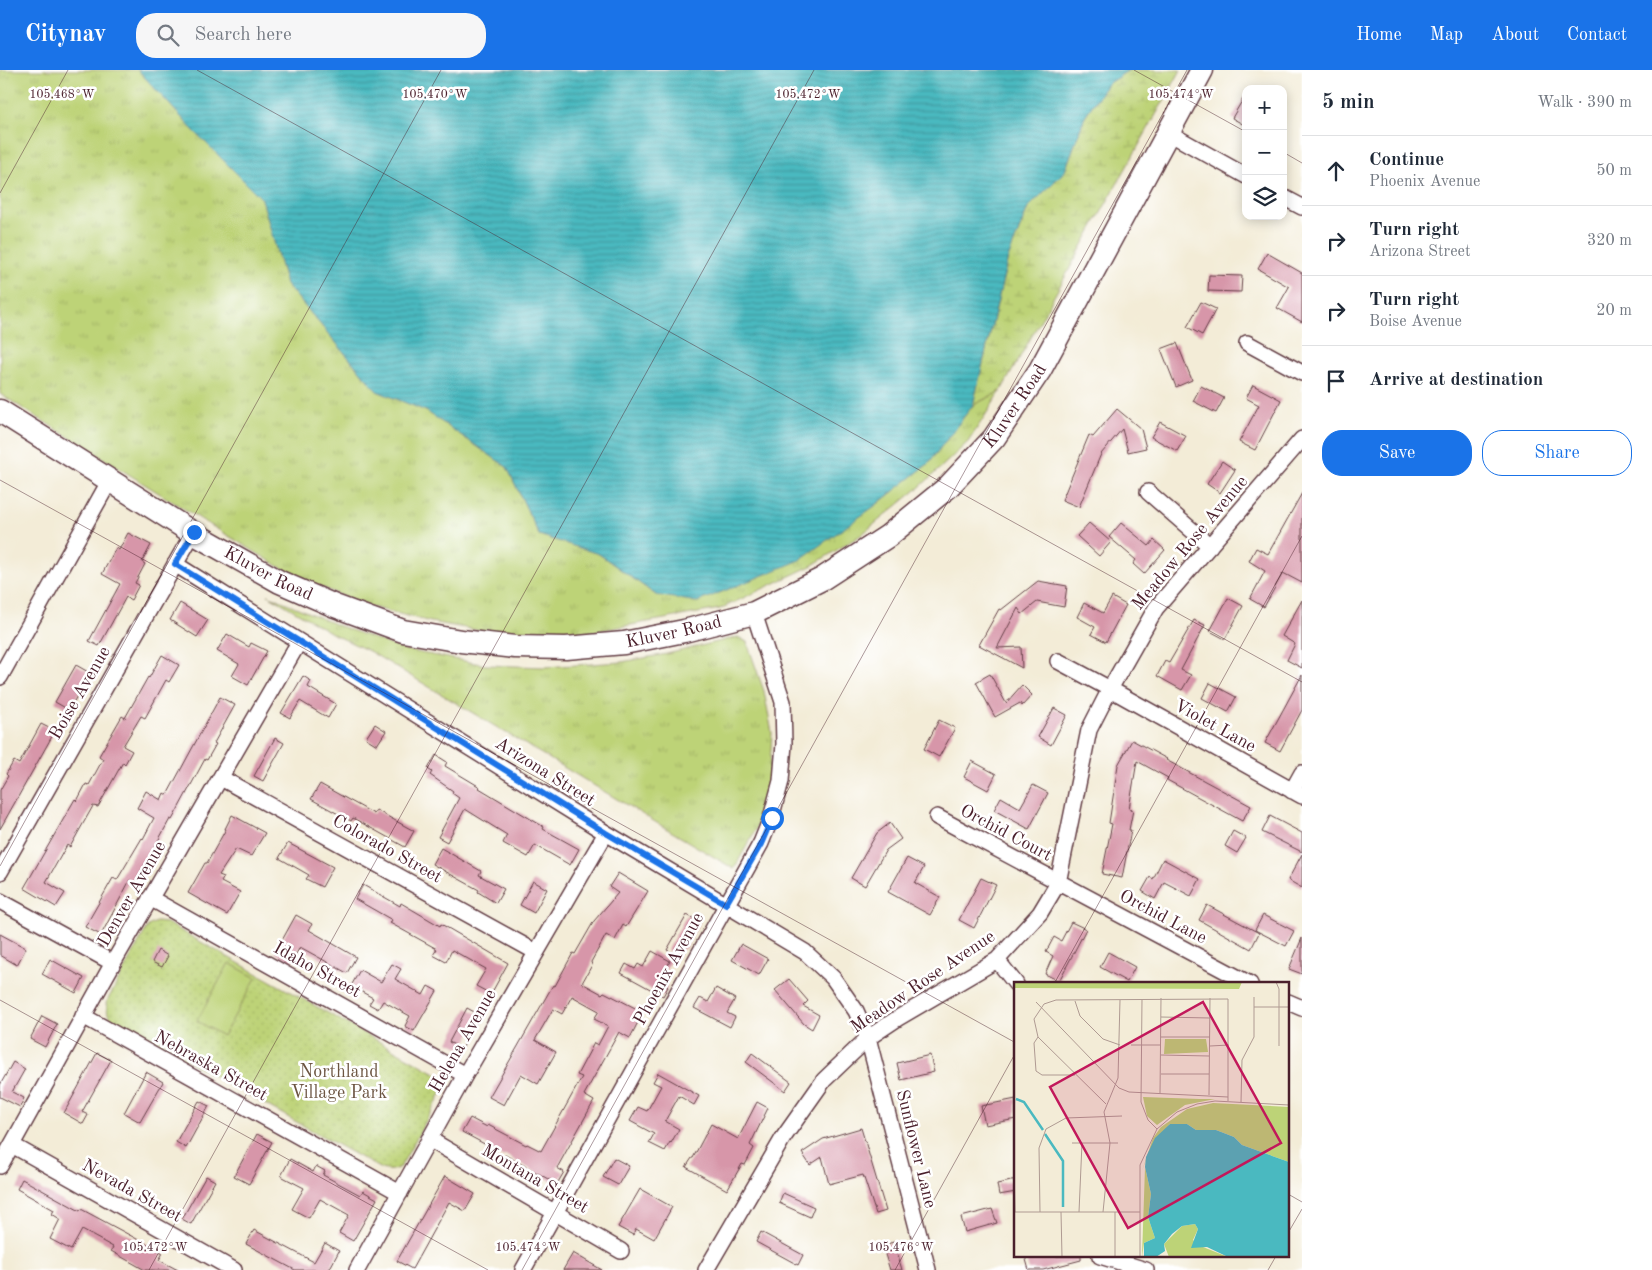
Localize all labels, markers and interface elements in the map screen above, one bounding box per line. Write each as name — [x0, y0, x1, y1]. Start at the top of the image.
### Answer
search box — [136, 13, 486, 58]
icon: search — [154, 21, 182, 49]
text: Citynav — [25, 23, 106, 47]
text: Search here — [194, 26, 292, 45]
text: Home — [1356, 26, 1402, 44]
text: Map — [1430, 26, 1463, 44]
text: About — [1491, 26, 1539, 44]
text: Contact — [1567, 26, 1627, 44]
map controls — [1242, 85, 1287, 220]
button: + — [1242, 85, 1287, 130]
text: 105.468°W — [30, 88, 95, 101]
text: 105.470°W — [403, 88, 468, 101]
text: 105.472°W — [776, 88, 841, 101]
text: 105.474°W — [1149, 88, 1214, 101]
text: 5 min — [1322, 92, 1375, 113]
text: Walk · 390 m — [1537, 95, 1632, 111]
button: − — [1242, 130, 1287, 175]
text: Continue — [1369, 151, 1444, 170]
icon: ahead — [1322, 157, 1350, 185]
text: 50 m — [1596, 163, 1632, 179]
text: Phoenix Avenue — [1369, 174, 1480, 190]
button: layers — [1242, 175, 1287, 220]
text: Turn right — [1369, 221, 1459, 240]
icon: right — [1322, 227, 1350, 255]
text: 320 m — [1587, 233, 1632, 249]
text: Arizona Street — [1369, 244, 1471, 260]
text: Turn right — [1369, 291, 1459, 310]
icon: right — [1322, 297, 1350, 325]
text: 20 m — [1596, 303, 1632, 319]
text: Boise Avenue — [1369, 314, 1462, 330]
street label: Kluver Road — [980, 362, 1050, 452]
icon: arrive — [1322, 367, 1350, 395]
text: Arrive at destination — [1369, 371, 1543, 390]
button: Save — [1322, 430, 1472, 476]
button: Share — [1482, 430, 1632, 476]
street label: Meadow Rose Avenue — [1129, 472, 1251, 614]
route end — [183, 521, 206, 544]
street label: Kluver Road — [221, 543, 315, 604]
street label: Kluver Road — [624, 613, 724, 651]
street label: Boise Avenue — [46, 643, 114, 743]
street label: Violet Lane — [1171, 696, 1259, 756]
street label: Arizona Street — [492, 734, 598, 810]
street label: Orchid Court — [957, 801, 1055, 865]
route start — [761, 807, 784, 830]
street label: Colorado Street — [329, 812, 445, 886]
street label: Denver Avenue — [95, 838, 169, 950]
street label: Orchid Lane — [1116, 887, 1210, 947]
street label: Phoenix Avenue — [631, 910, 707, 1028]
street label: Meadow Rose Avenue — [848, 927, 998, 1037]
street label: Idaho Street — [270, 939, 364, 1001]
inset map — [1014, 982, 1290, 1258]
street label: Helena Avenue — [426, 986, 500, 1096]
street label: Nebraska Street — [151, 1027, 271, 1105]
park label: Northland Village Park — [291, 1063, 387, 1102]
street label: Sunflower Lane — [893, 1088, 939, 1210]
street label: Montana Street — [478, 1141, 592, 1217]
street label: Nevada Street — [79, 1156, 185, 1226]
text: 105.472°W — [123, 1241, 188, 1254]
text: 105.474°W — [496, 1241, 561, 1254]
text: 105.476°W — [869, 1241, 934, 1254]

